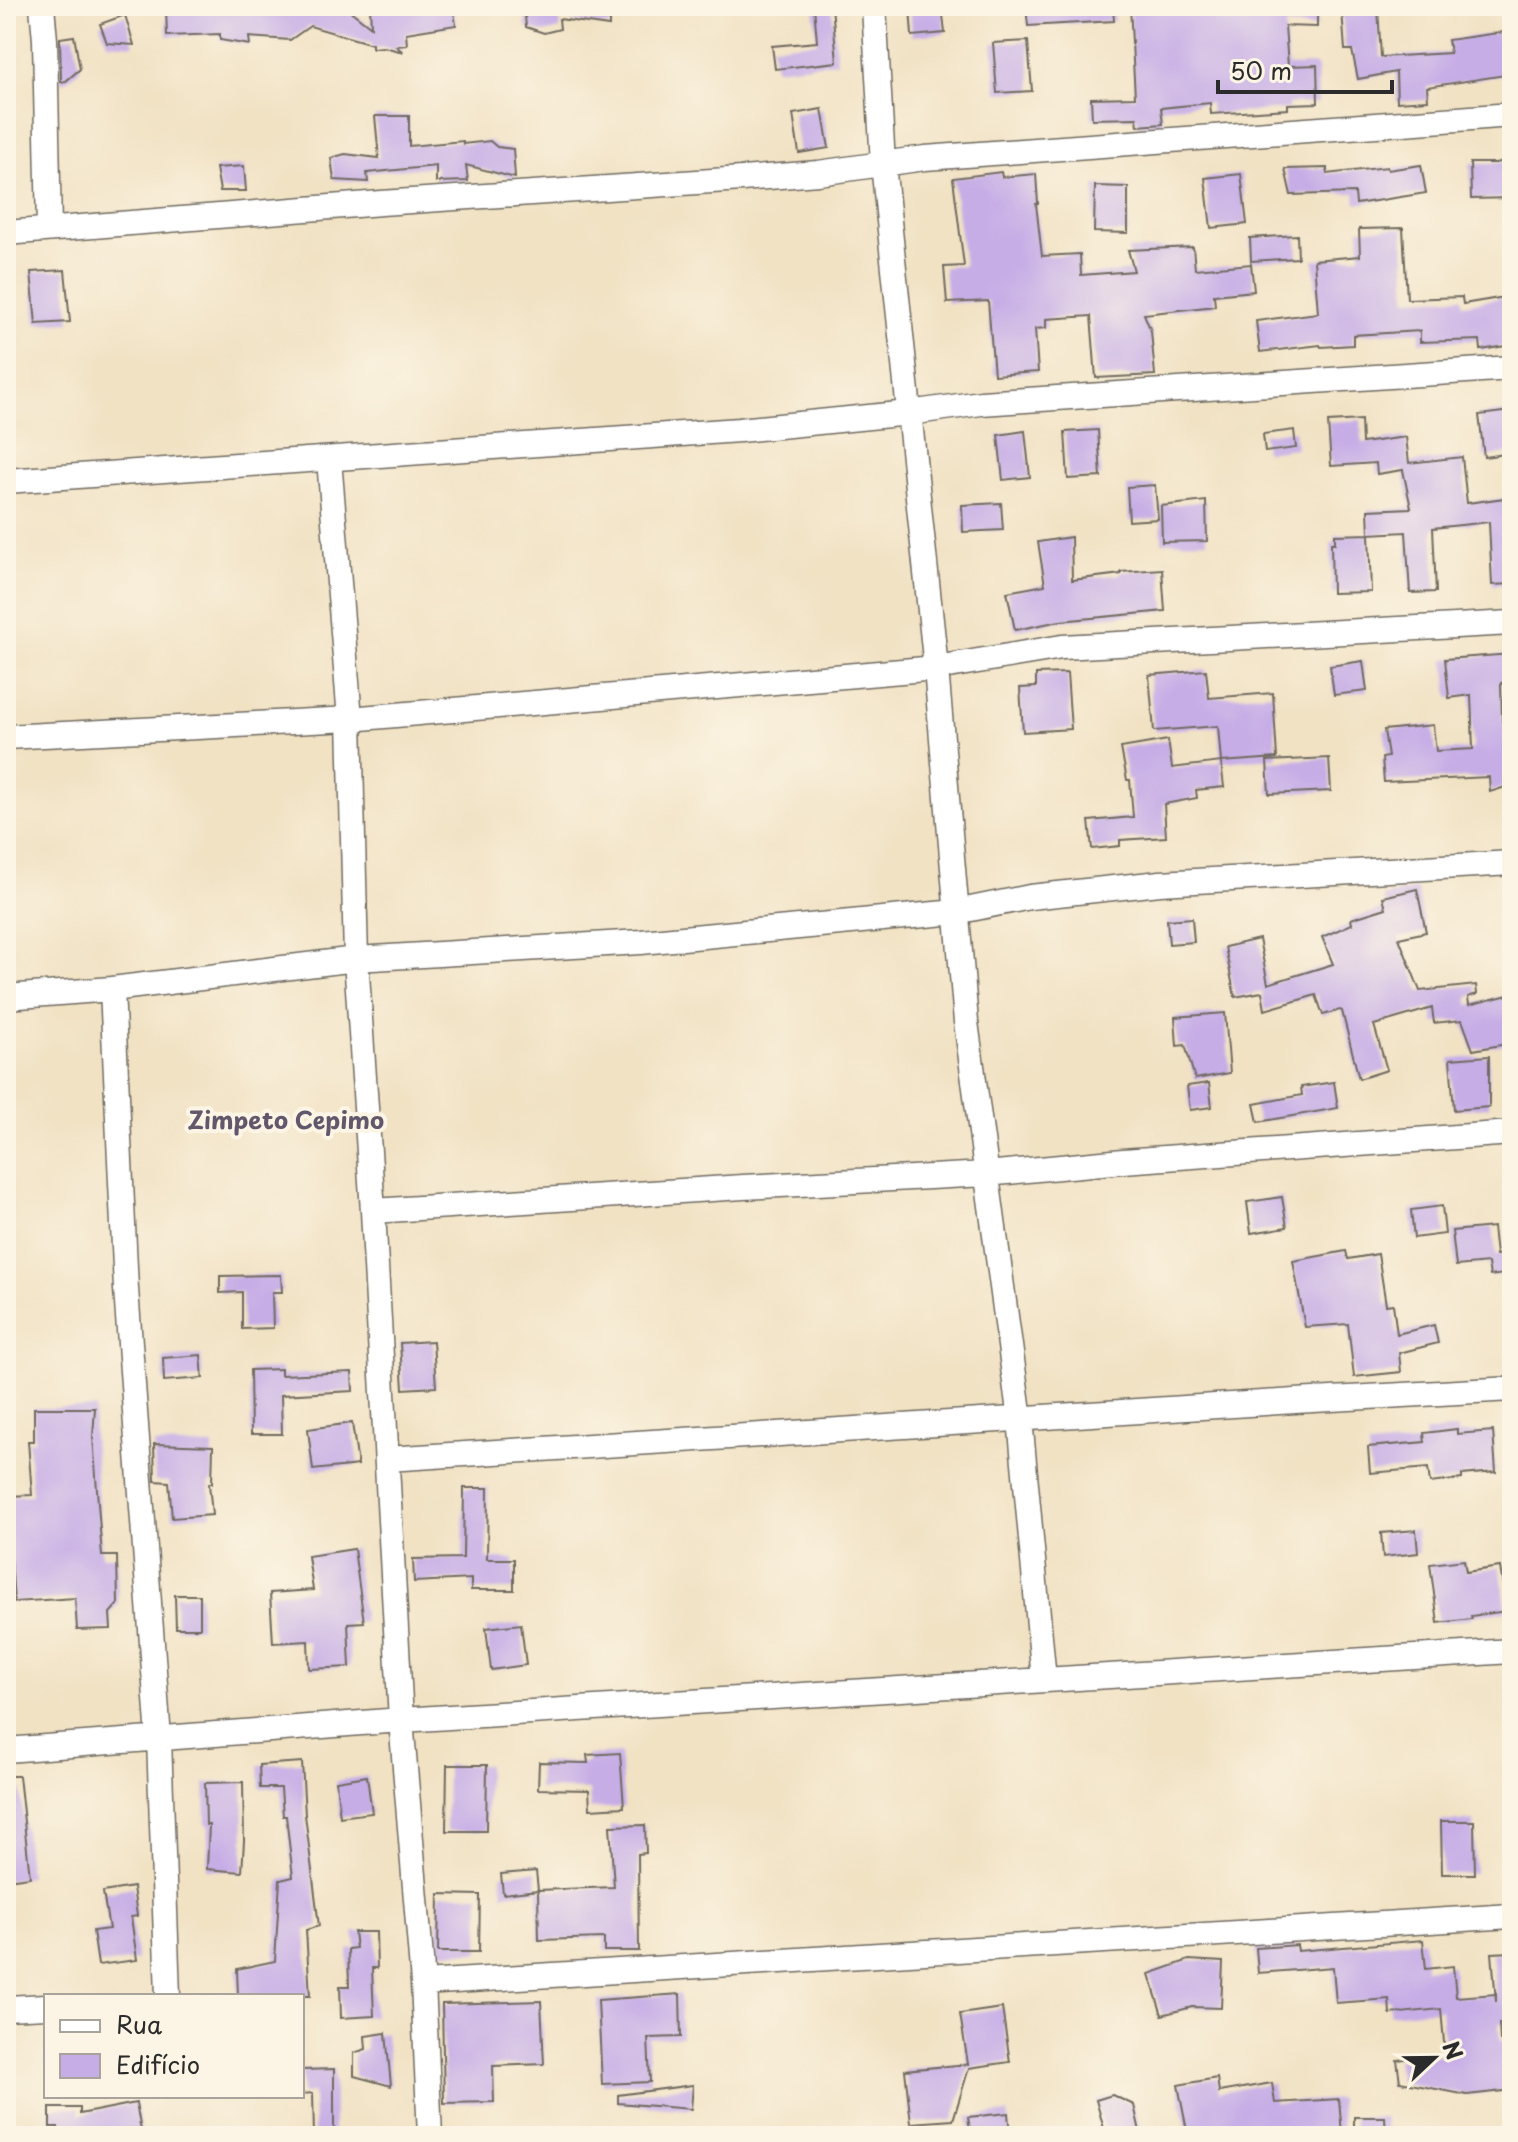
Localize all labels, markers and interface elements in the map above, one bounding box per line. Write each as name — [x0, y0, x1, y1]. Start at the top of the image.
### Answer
scale bar — [1218, 44, 1392, 94]
text: 50 m — [1230, 52, 1292, 88]
district label: Zimpeto Cepimo — [188, 1101, 384, 1137]
legend — [44, 1994, 304, 2098]
text: Rua — [116, 2006, 162, 2042]
north arrow — [1394, 2018, 1474, 2098]
text: N — [1435, 2036, 1472, 2064]
text: Edifício — [116, 2046, 200, 2082]

